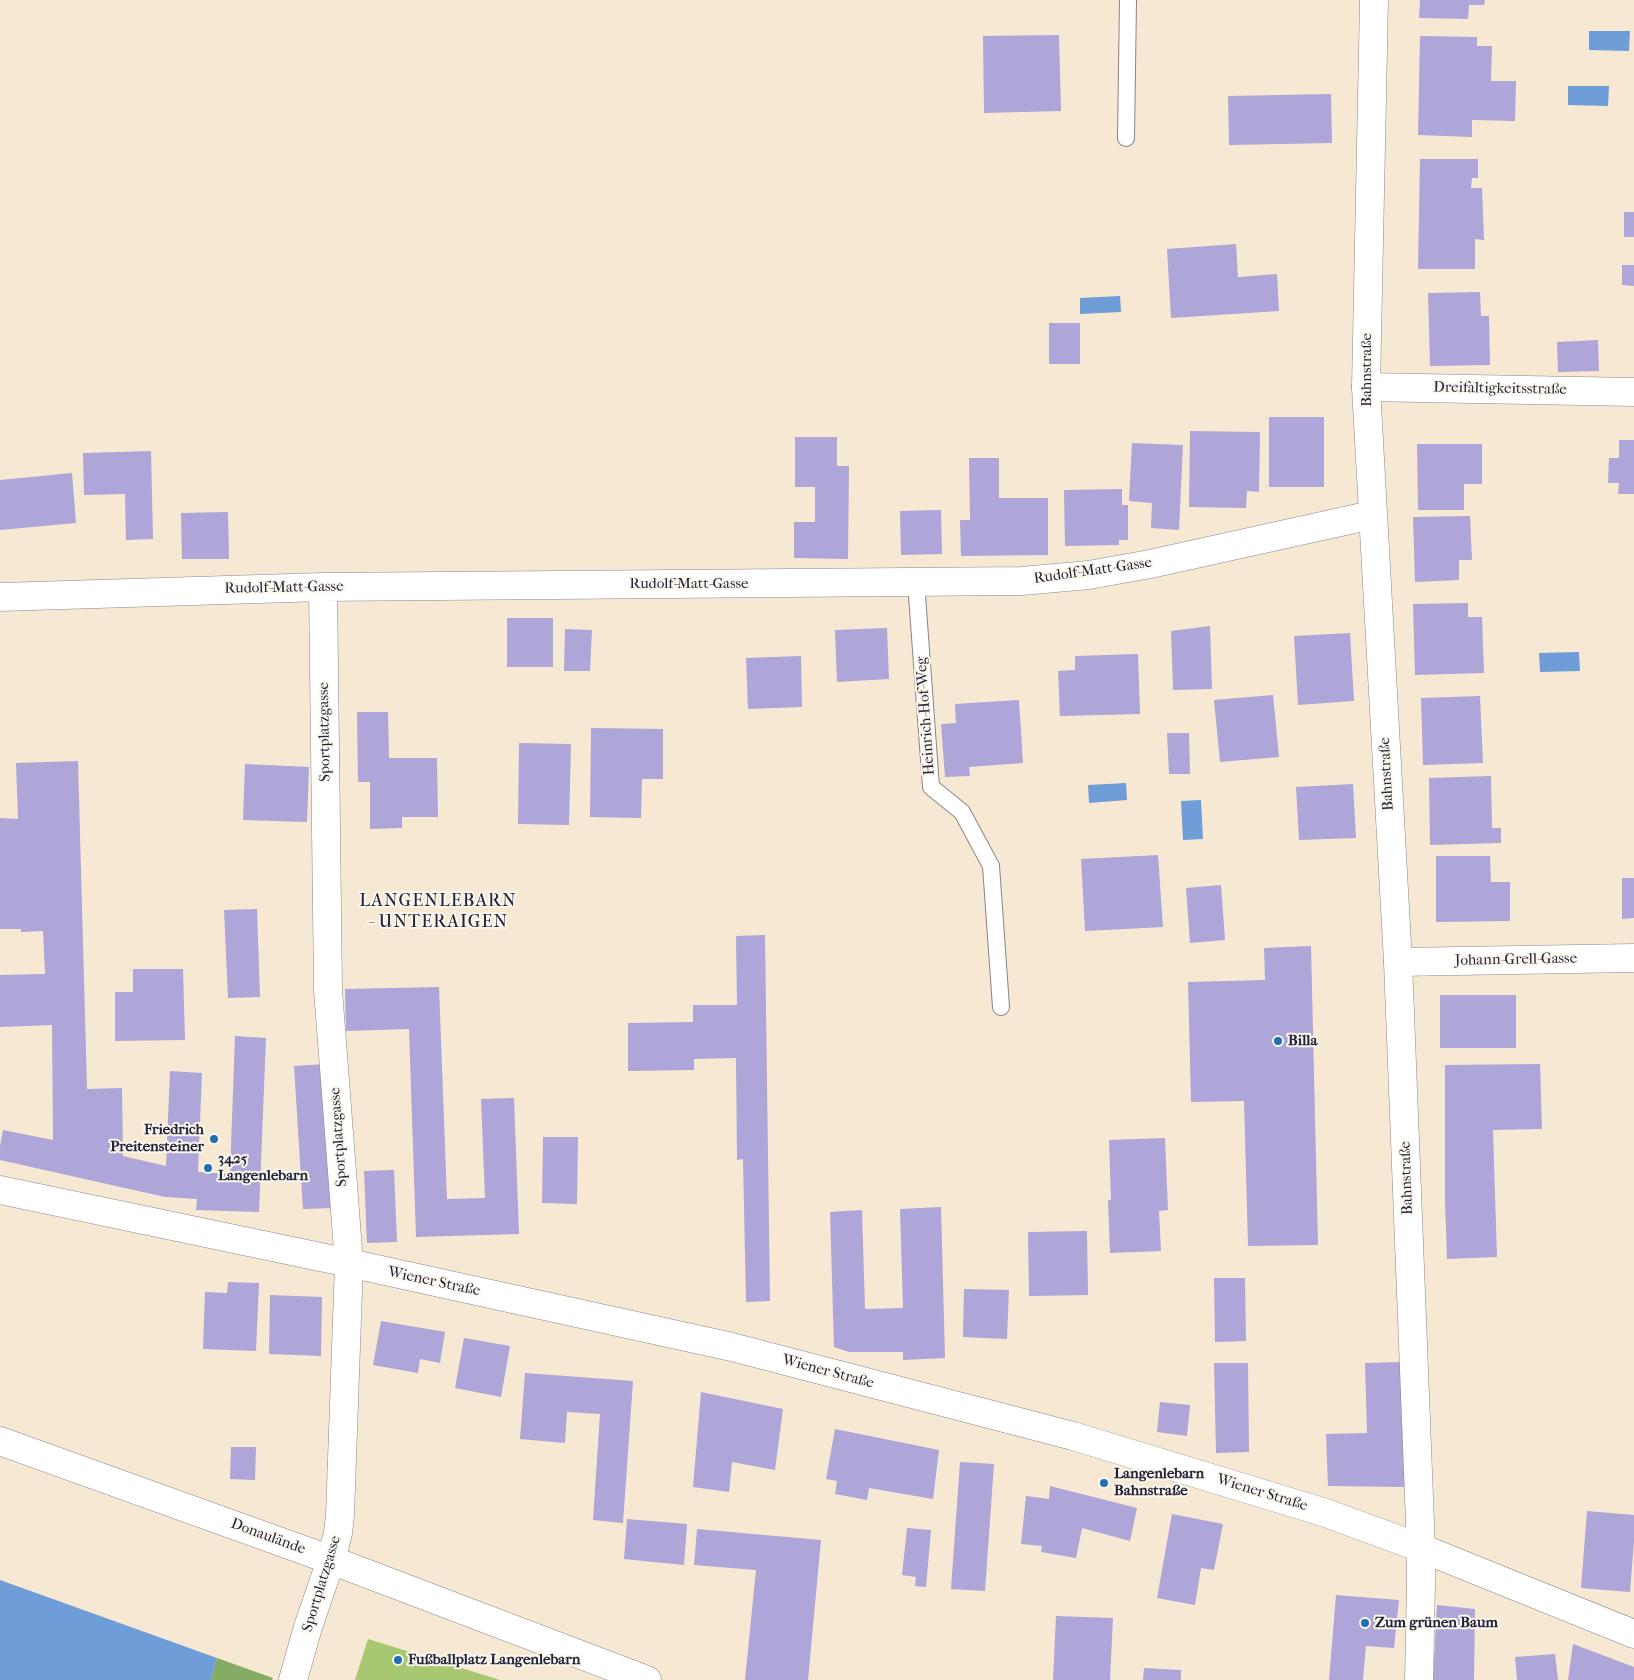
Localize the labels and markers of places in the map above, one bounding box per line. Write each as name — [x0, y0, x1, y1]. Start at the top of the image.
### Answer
place label: Billa — [1288, 1032, 1317, 1050]
marker: Billa — [1272, 1035, 1284, 1047]
place label: Friedrich Preitensteiner — [110, 1121, 204, 1156]
marker: Friedrich Preitensteiner — [208, 1133, 220, 1145]
place label: 3425 Langenlebarn — [218, 1150, 308, 1185]
marker: 3425 Langenlebarn — [202, 1162, 214, 1174]
place label: Langenlebarn Bahnstraße — [1114, 1465, 1204, 1500]
marker: Langenlebarn Bahnstraße — [1098, 1477, 1110, 1489]
place label: Zum grünen Baum — [1375, 1614, 1498, 1632]
marker: Zum grünen Baum — [1359, 1617, 1371, 1629]
place label: Fußballplatz Langenlebarn — [408, 1651, 580, 1669]
marker: Fußballplatz Langenlebarn — [392, 1654, 404, 1666]

